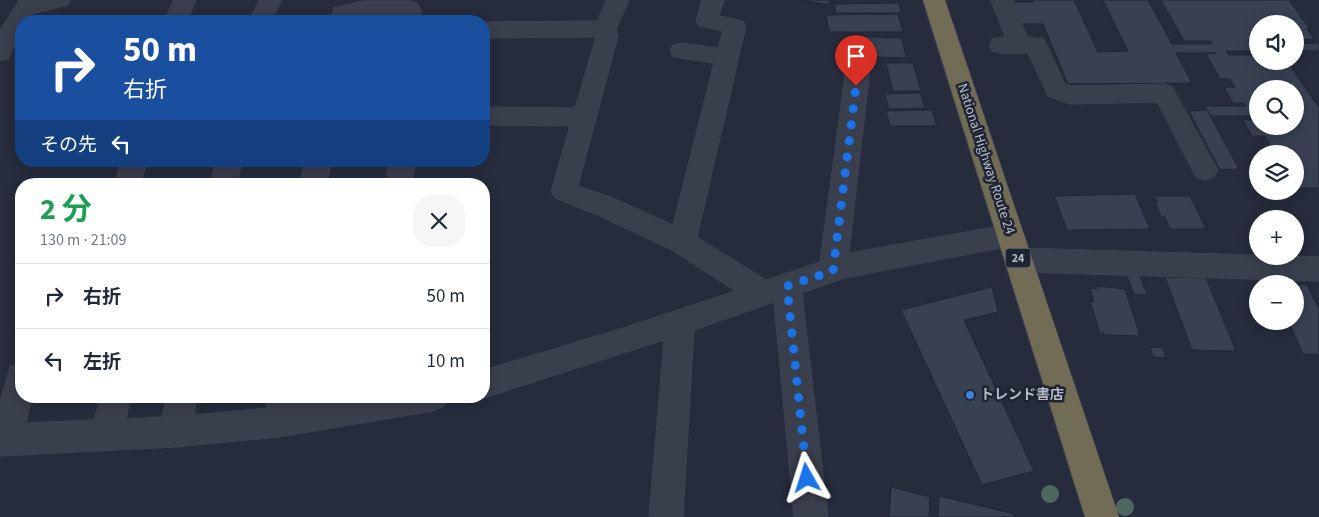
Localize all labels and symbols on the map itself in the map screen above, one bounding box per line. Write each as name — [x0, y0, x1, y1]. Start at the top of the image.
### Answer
pin — [835, 35, 877, 86]
street label: National Highway Route 24 — [952, 81, 1020, 237]
road number: 24 — [1006, 248, 1030, 268]
place label: トレンド書店 — [980, 385, 1064, 405]
marker: トレンド書店 — [964, 389, 976, 401]
position arrow — [780, 451, 832, 503]

